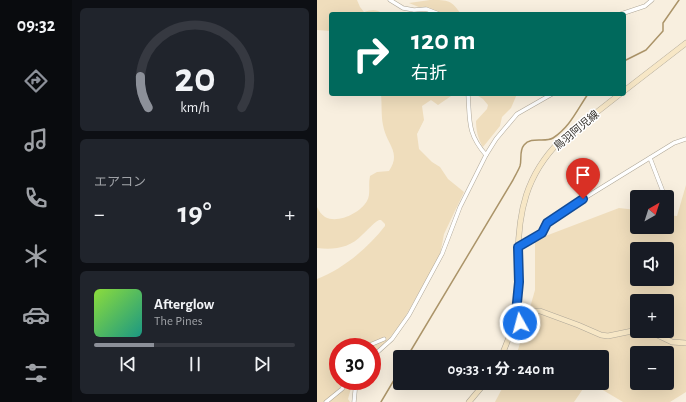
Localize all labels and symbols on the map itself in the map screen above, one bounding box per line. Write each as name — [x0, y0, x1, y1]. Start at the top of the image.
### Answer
street label: 鳥羽阿児線 — [551, 108, 601, 152]
pin — [566, 158, 600, 199]
north arrow — [630, 190, 674, 234]
position arrow — [499, 302, 541, 344]
speed limit sign: 30 — [329, 338, 381, 390]

